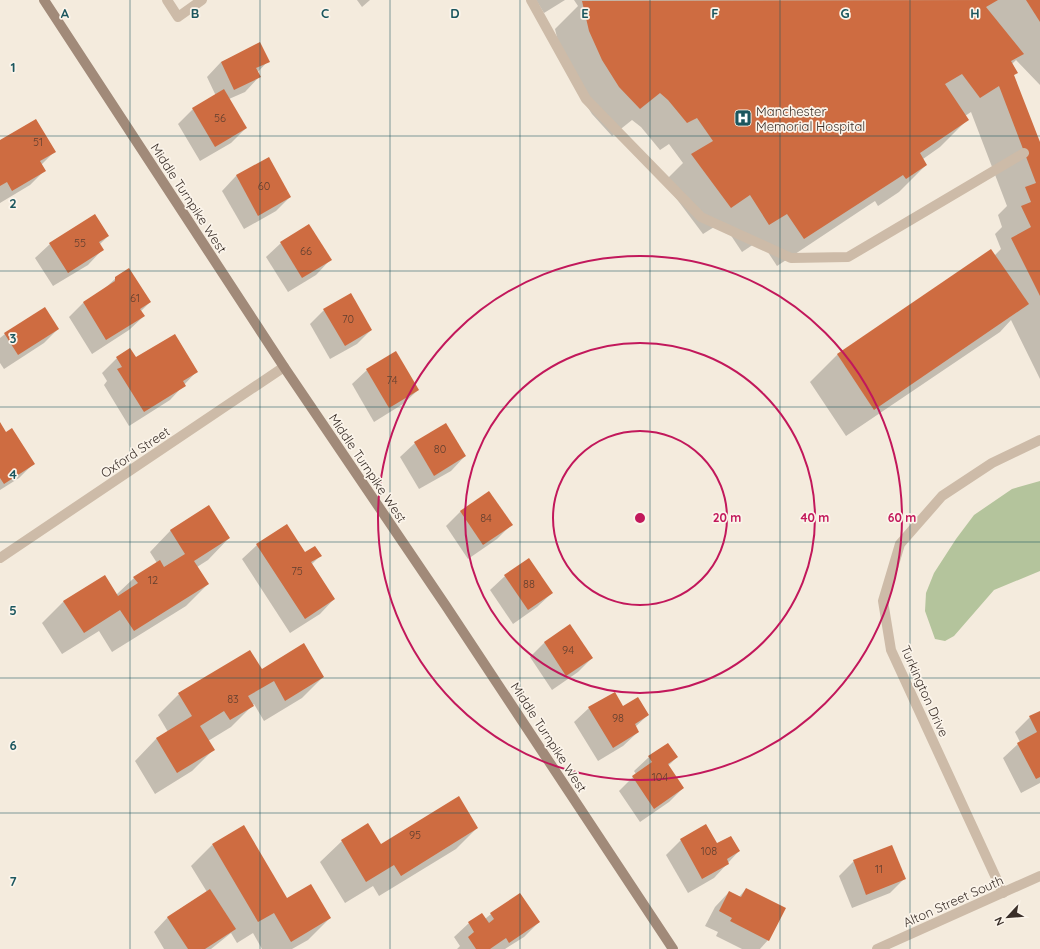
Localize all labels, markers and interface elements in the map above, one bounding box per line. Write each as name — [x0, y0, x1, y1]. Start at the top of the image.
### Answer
text: A — [61, 5, 70, 21]
text: B — [191, 5, 199, 21]
text: C — [321, 5, 329, 21]
text: D — [450, 5, 460, 21]
text: E — [581, 5, 589, 21]
text: F — [711, 5, 719, 21]
text: G — [840, 5, 850, 21]
text: H — [970, 5, 980, 21]
text: 1 — [10, 59, 16, 75]
place label: Manchester Memorial Hospital — [756, 103, 865, 134]
hospital icon: Manchester Memorial Hospital — [733, 108, 753, 128]
house number: 56 — [214, 111, 226, 125]
house number: 51 — [33, 135, 43, 149]
street label: Middle Turnpike West — [148, 140, 230, 256]
house number: 60 — [258, 179, 270, 193]
text: 2 — [9, 195, 17, 211]
house number: 55 — [74, 236, 86, 250]
house number: 66 — [300, 244, 312, 258]
house number: 61 — [130, 291, 140, 305]
house number: 70 — [342, 312, 354, 326]
text: 3 — [10, 330, 17, 346]
house number: 74 — [387, 373, 398, 387]
street label: Middle Turnpike West — [326, 411, 410, 525]
street label: Oxford Street — [97, 423, 173, 481]
house number: 80 — [434, 442, 446, 456]
text: 4 — [9, 466, 17, 482]
text: 20 m — [713, 510, 741, 525]
text: 40 m — [801, 510, 829, 525]
text: 60 m — [888, 510, 916, 525]
house number: 84 — [480, 511, 492, 525]
centre of rings — [633, 511, 647, 525]
house number: 75 — [291, 564, 303, 578]
house number: 12 — [148, 573, 158, 587]
house number: 88 — [523, 577, 535, 591]
text: 5 — [9, 602, 17, 618]
house number: 94 — [562, 643, 574, 657]
street label: Turkington Drive — [898, 643, 952, 739]
street label: Middle Turnpike West — [508, 679, 590, 795]
house number: 83 — [227, 692, 239, 706]
house number: 98 — [612, 711, 624, 725]
text: 6 — [9, 737, 17, 753]
house number: 104 — [652, 770, 668, 784]
house number: 95 — [409, 828, 421, 842]
house number: 108 — [701, 844, 717, 858]
house number: 11 — [875, 862, 883, 876]
street label: Alton Street South — [900, 872, 1006, 930]
text: 7 — [9, 873, 17, 889]
north arrow — [988, 897, 1028, 937]
text: N — [991, 915, 1007, 928]

